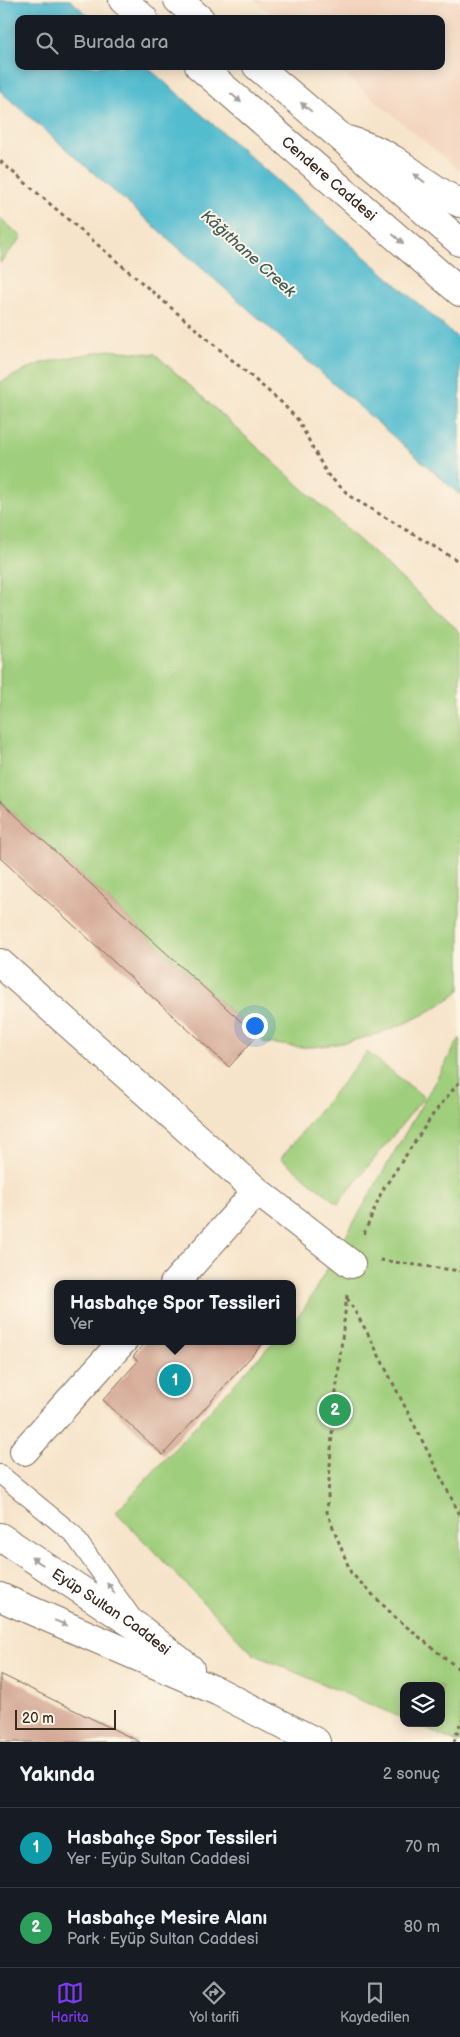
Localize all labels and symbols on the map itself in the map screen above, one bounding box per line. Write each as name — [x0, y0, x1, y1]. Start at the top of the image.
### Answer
one-way arrow — [229, 93, 242, 104]
one-way arrow — [299, 102, 312, 113]
street label: Cendere Caddesi — [277, 133, 380, 225]
one-way arrow — [412, 173, 425, 183]
water label: Kâğıthane Creek — [197, 207, 300, 302]
one-way arrow — [391, 234, 404, 245]
your location — [242, 1013, 268, 1039]
pin: 1 — [159, 1361, 191, 1399]
pin: 2 — [319, 1391, 351, 1429]
one-way arrow — [31, 1556, 44, 1566]
street label: Eyüp Sultan Caddesi — [48, 1565, 174, 1659]
one-way arrow — [106, 1581, 116, 1595]
one-way arrow — [54, 1620, 68, 1628]
scale bar — [15, 1707, 116, 1730]

